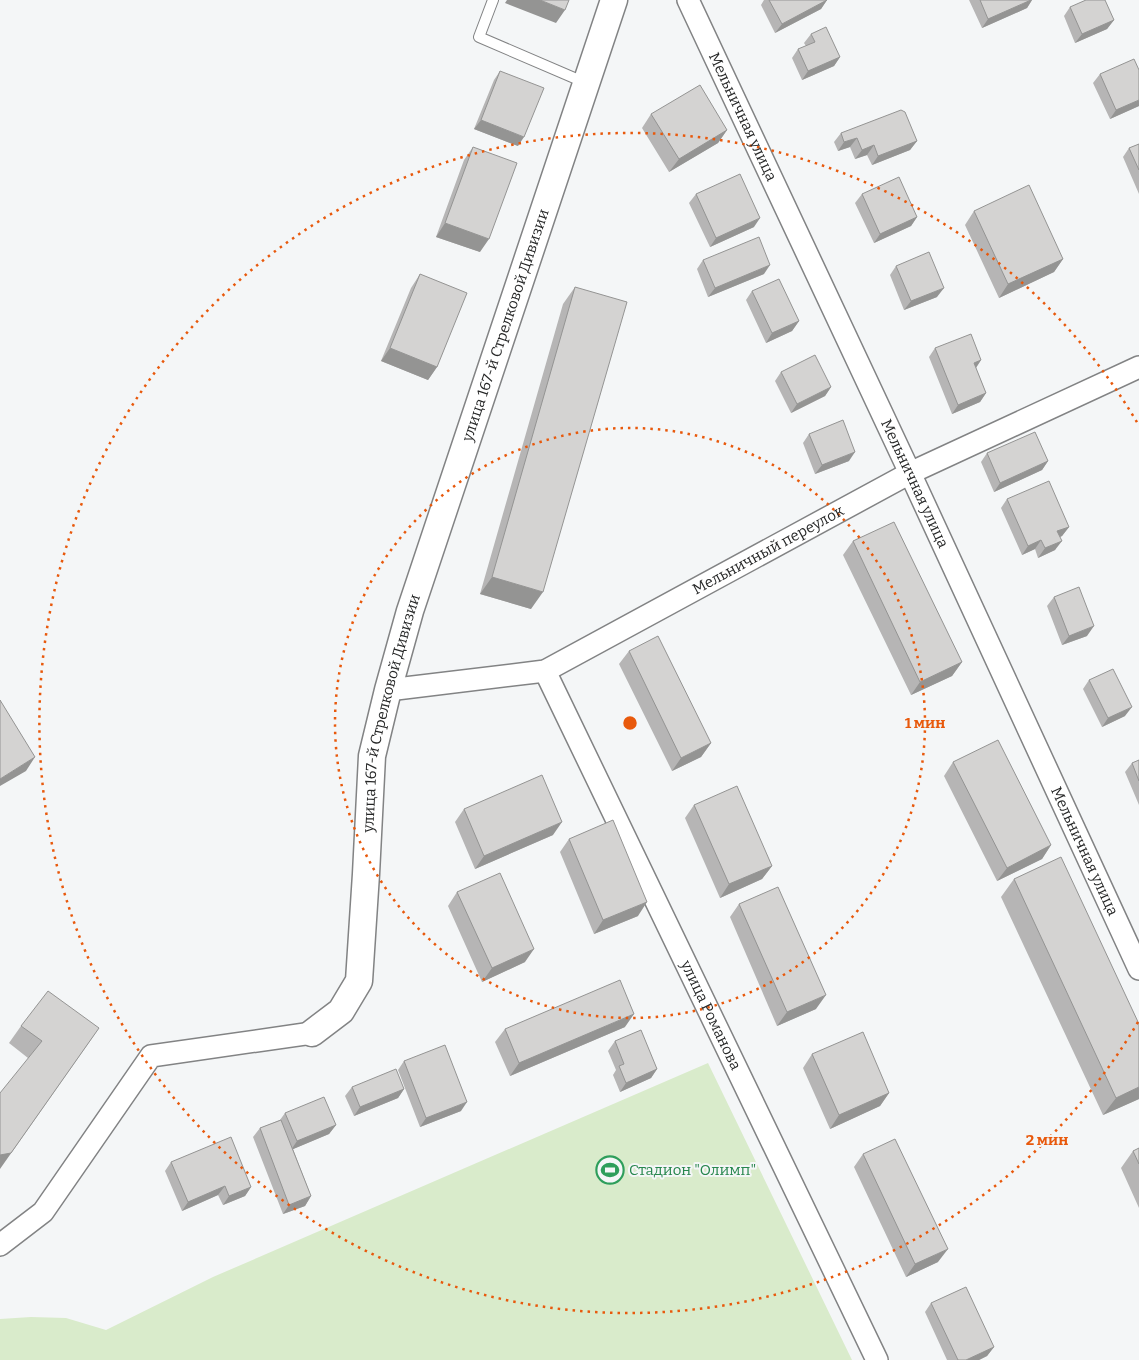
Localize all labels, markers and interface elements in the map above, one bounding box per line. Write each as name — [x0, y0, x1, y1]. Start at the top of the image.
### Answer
street label: Мельничная улица — [705, 50, 781, 184]
street label: улица 167-й Стрелковой Дивизии — [458, 207, 553, 445]
street label: Мельничная улица — [877, 416, 952, 551]
street label: Мельничный переулок — [689, 502, 847, 598]
street label: улица 167-й Стрелковой Дивизии — [359, 592, 424, 834]
centre of rings — [621, 714, 639, 732]
text: 1 мин — [905, 714, 945, 732]
street label: Мельничная улица — [1047, 784, 1122, 918]
street label: улица Романова — [676, 957, 745, 1073]
text: 2 мин — [1026, 1131, 1068, 1149]
sports icon: Стадион "Олимп" — [595, 1155, 625, 1185]
place label: Стадион "Олимп" — [629, 1161, 756, 1179]

